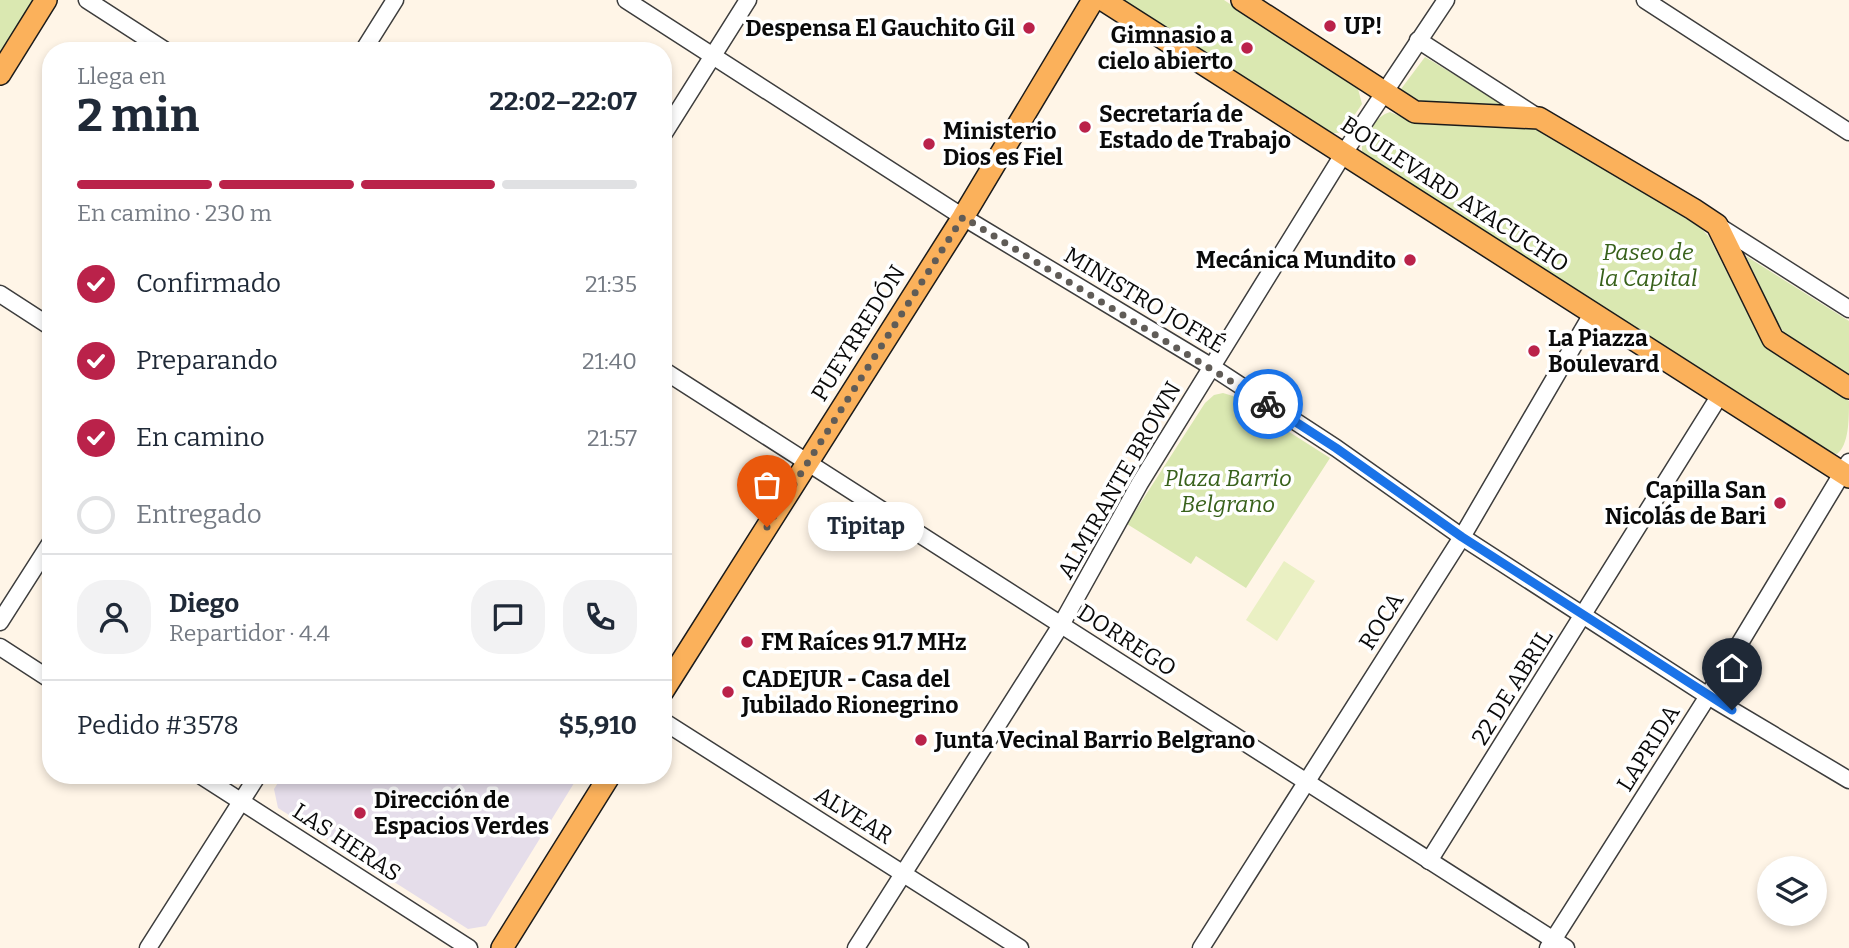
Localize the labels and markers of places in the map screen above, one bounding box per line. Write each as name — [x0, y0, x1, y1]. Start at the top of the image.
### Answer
place label: UP! — [1344, 12, 1382, 40]
place label: Despensa El Gauchito Gil — [745, 14, 1015, 42]
marker: UP! — [1322, 18, 1338, 34]
marker: Despensa El Gauchito Gil — [1021, 20, 1037, 36]
place label: Gimnasio a cielo abierto — [1098, 21, 1233, 75]
marker: Gimnasio a cielo abierto — [1239, 40, 1255, 56]
place label: Secretaría de Estado de Trabajo — [1099, 100, 1291, 154]
place label: Ministerio Dios es Fiel — [943, 117, 1063, 171]
marker: Secretaría de Estado de Trabajo — [1077, 119, 1093, 135]
marker: Ministerio Dios es Fiel — [921, 136, 937, 152]
place label: Mecánica Mundito — [1196, 246, 1396, 274]
marker: Mecánica Mundito — [1402, 252, 1418, 268]
place label: La Piazza Boulevard — [1548, 324, 1659, 378]
marker: La Piazza Boulevard — [1526, 343, 1542, 359]
pin — [737, 455, 797, 527]
place label: Capilla San Nicolás de Bari — [1605, 476, 1766, 530]
marker: Capilla San Nicolás de Bari — [1772, 495, 1788, 511]
callout: Tipitap — [809, 503, 924, 552]
place label: FM Raíces 91.7 MHz — [761, 628, 967, 656]
marker: FM Raíces 91.7 MHz — [739, 634, 755, 650]
pin — [1702, 638, 1762, 710]
place label: CADEJUR - Casa del Jubilado Rionegrino — [740, 665, 959, 719]
marker: CADEJUR - Casa del Jubilado Rionegrino — [720, 684, 736, 700]
place label: Junta Vecinal Barrio Belgrano — [933, 726, 1255, 754]
marker: Junta Vecinal Barrio Belgrano — [913, 732, 929, 748]
place label: Dirección de Espacios Verdes — [374, 786, 549, 840]
marker: Dirección de Espacios Verdes — [352, 805, 368, 821]

